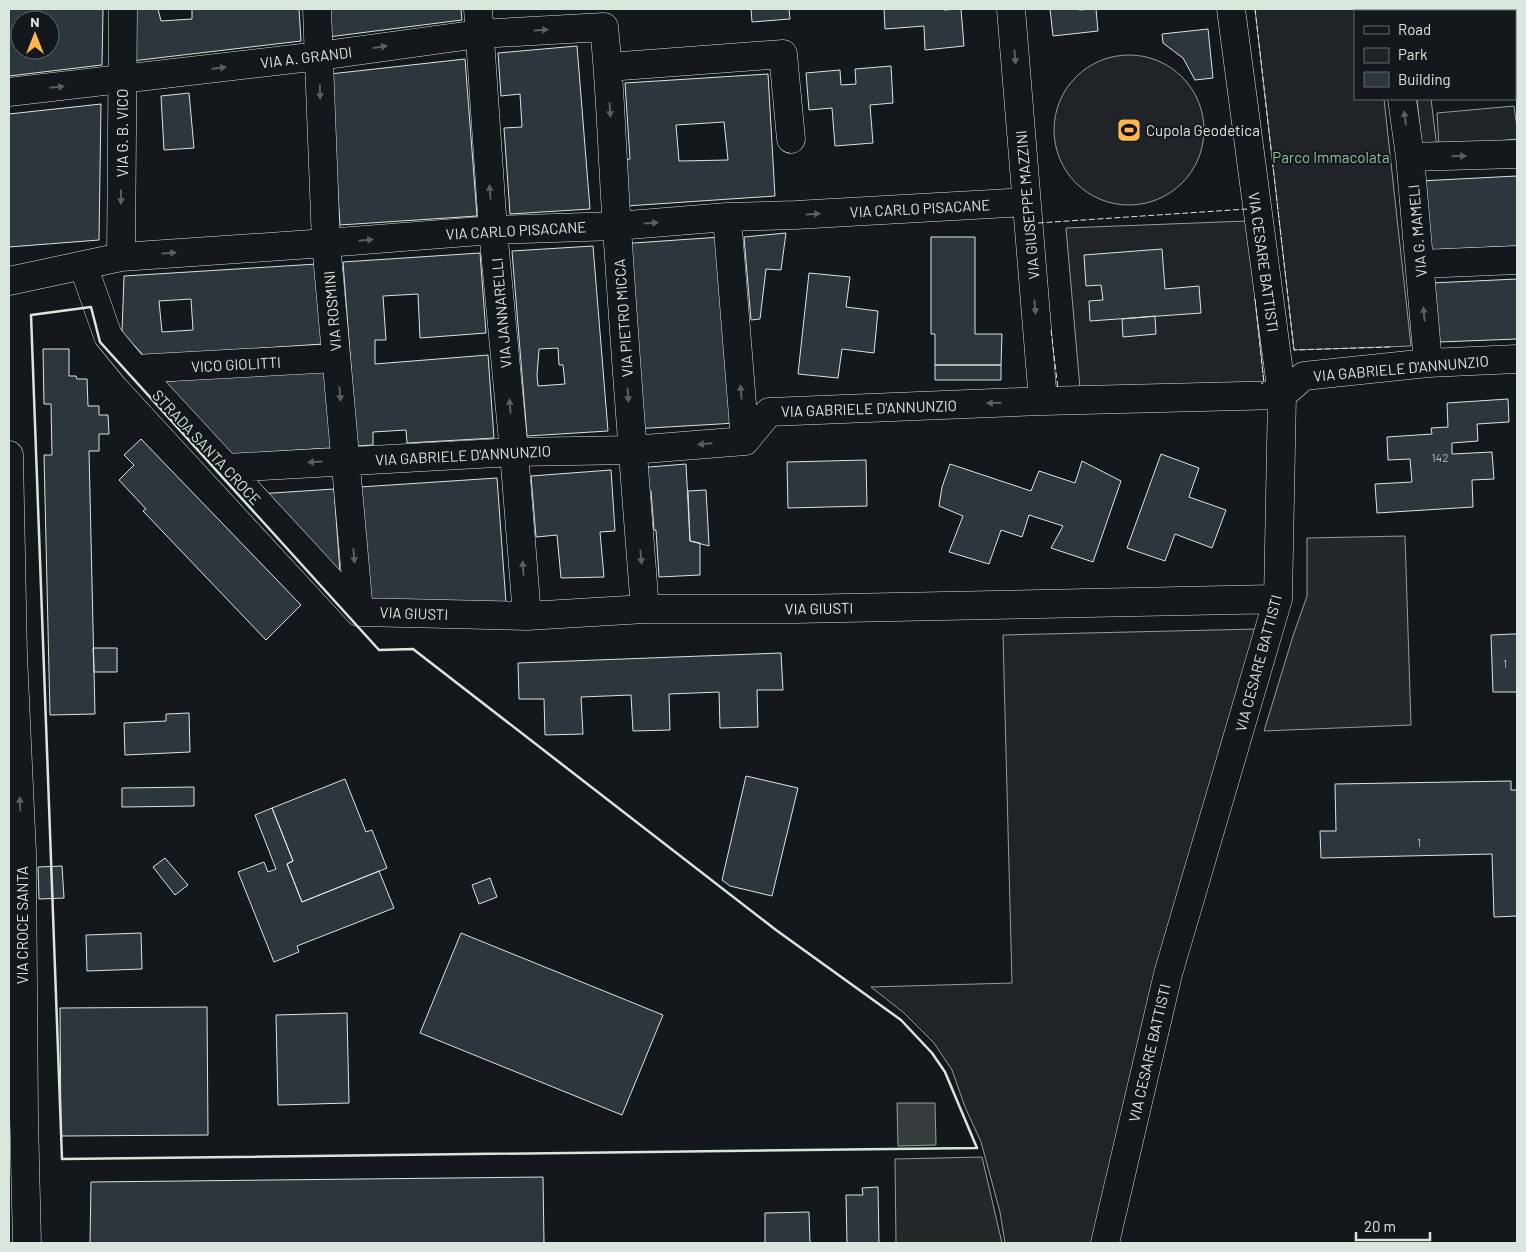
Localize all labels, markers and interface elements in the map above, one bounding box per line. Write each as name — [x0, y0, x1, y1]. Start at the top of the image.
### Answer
north arrow — [10, 10, 60, 60]
legend — [1354, 10, 1516, 100]
text: N — [30, 13, 40, 30]
text: Road — [1398, 20, 1431, 38]
one-way arrow — [534, 26, 550, 34]
street label: VIA A. GRANDI — [259, 42, 353, 72]
one-way arrow — [372, 43, 388, 51]
text: Park — [1398, 45, 1428, 63]
one-way arrow — [1011, 50, 1019, 66]
one-way arrow — [211, 64, 227, 72]
text: Building — [1398, 70, 1451, 88]
one-way arrow — [50, 83, 66, 91]
one-way arrow — [317, 85, 325, 101]
street label: VIA G. B. VICO — [113, 89, 131, 177]
one-way arrow — [607, 102, 615, 118]
one-way arrow — [1401, 109, 1409, 125]
sports icon: Cupola Geodetica — [1116, 117, 1142, 143]
place label: Cupola Geodetica — [1146, 121, 1260, 139]
street label: VIA GIUSEPPE MAZZINI — [1012, 130, 1042, 280]
park label: Parco Immacolata — [1272, 148, 1390, 166]
one-way arrow — [1451, 152, 1467, 160]
one-way arrow — [486, 183, 494, 199]
street label: VIA G. MAMELI — [1404, 184, 1430, 278]
one-way arrow — [117, 190, 125, 206]
street label: VIA CESARE BATTISTI — [1245, 191, 1283, 333]
street label: VIA CARLO PISACANE — [849, 195, 991, 221]
one-way arrow — [805, 210, 821, 218]
street label: VIA CARLO PISACANE — [445, 217, 587, 243]
one-way arrow — [643, 219, 659, 227]
one-way arrow — [359, 236, 375, 244]
one-way arrow — [162, 249, 178, 257]
street label: VIA JANNARELLI — [487, 257, 515, 369]
street label: VIA PIETRO MICCA — [610, 258, 636, 378]
street label: VIA ROSMINI — [320, 270, 344, 352]
one-way arrow — [1031, 299, 1039, 315]
one-way arrow — [1419, 306, 1427, 322]
street label: VIA GABRIELE D'ANNUNZIO — [1313, 351, 1489, 385]
street label: VICO GIOLITTI — [191, 353, 281, 375]
one-way arrow — [737, 384, 745, 400]
street label: STRADA SANTA CROCE — [149, 386, 265, 508]
one-way arrow — [336, 387, 344, 403]
one-way arrow — [625, 387, 633, 403]
street label: VIA GABRIELE D'ANNUNZIO — [781, 396, 957, 420]
one-way arrow — [505, 397, 513, 413]
one-way arrow — [986, 399, 1002, 407]
one-way arrow — [697, 440, 713, 448]
street label: VIA GABRIELE D'ANNUNZIO — [375, 441, 551, 469]
house number: 142 — [1431, 450, 1449, 464]
one-way arrow — [307, 459, 323, 467]
one-way arrow — [350, 548, 358, 564]
one-way arrow — [637, 549, 645, 565]
one-way arrow — [519, 559, 527, 575]
street label: VIA CESARE BATTISTI — [1231, 593, 1285, 733]
street label: VIA GIUSTI — [785, 598, 853, 618]
street label: VIA GIUSTI — [379, 603, 449, 623]
house number: 1 — [1503, 656, 1507, 670]
one-way arrow — [15, 796, 23, 812]
house number: 1 — [1417, 835, 1421, 849]
street label: VIA CROCE SANTA — [13, 866, 31, 984]
street label: VIA CESARE BATTISTI — [1124, 982, 1174, 1124]
scale bar — [1356, 1210, 1430, 1242]
text: 20 m — [1364, 1217, 1396, 1235]

